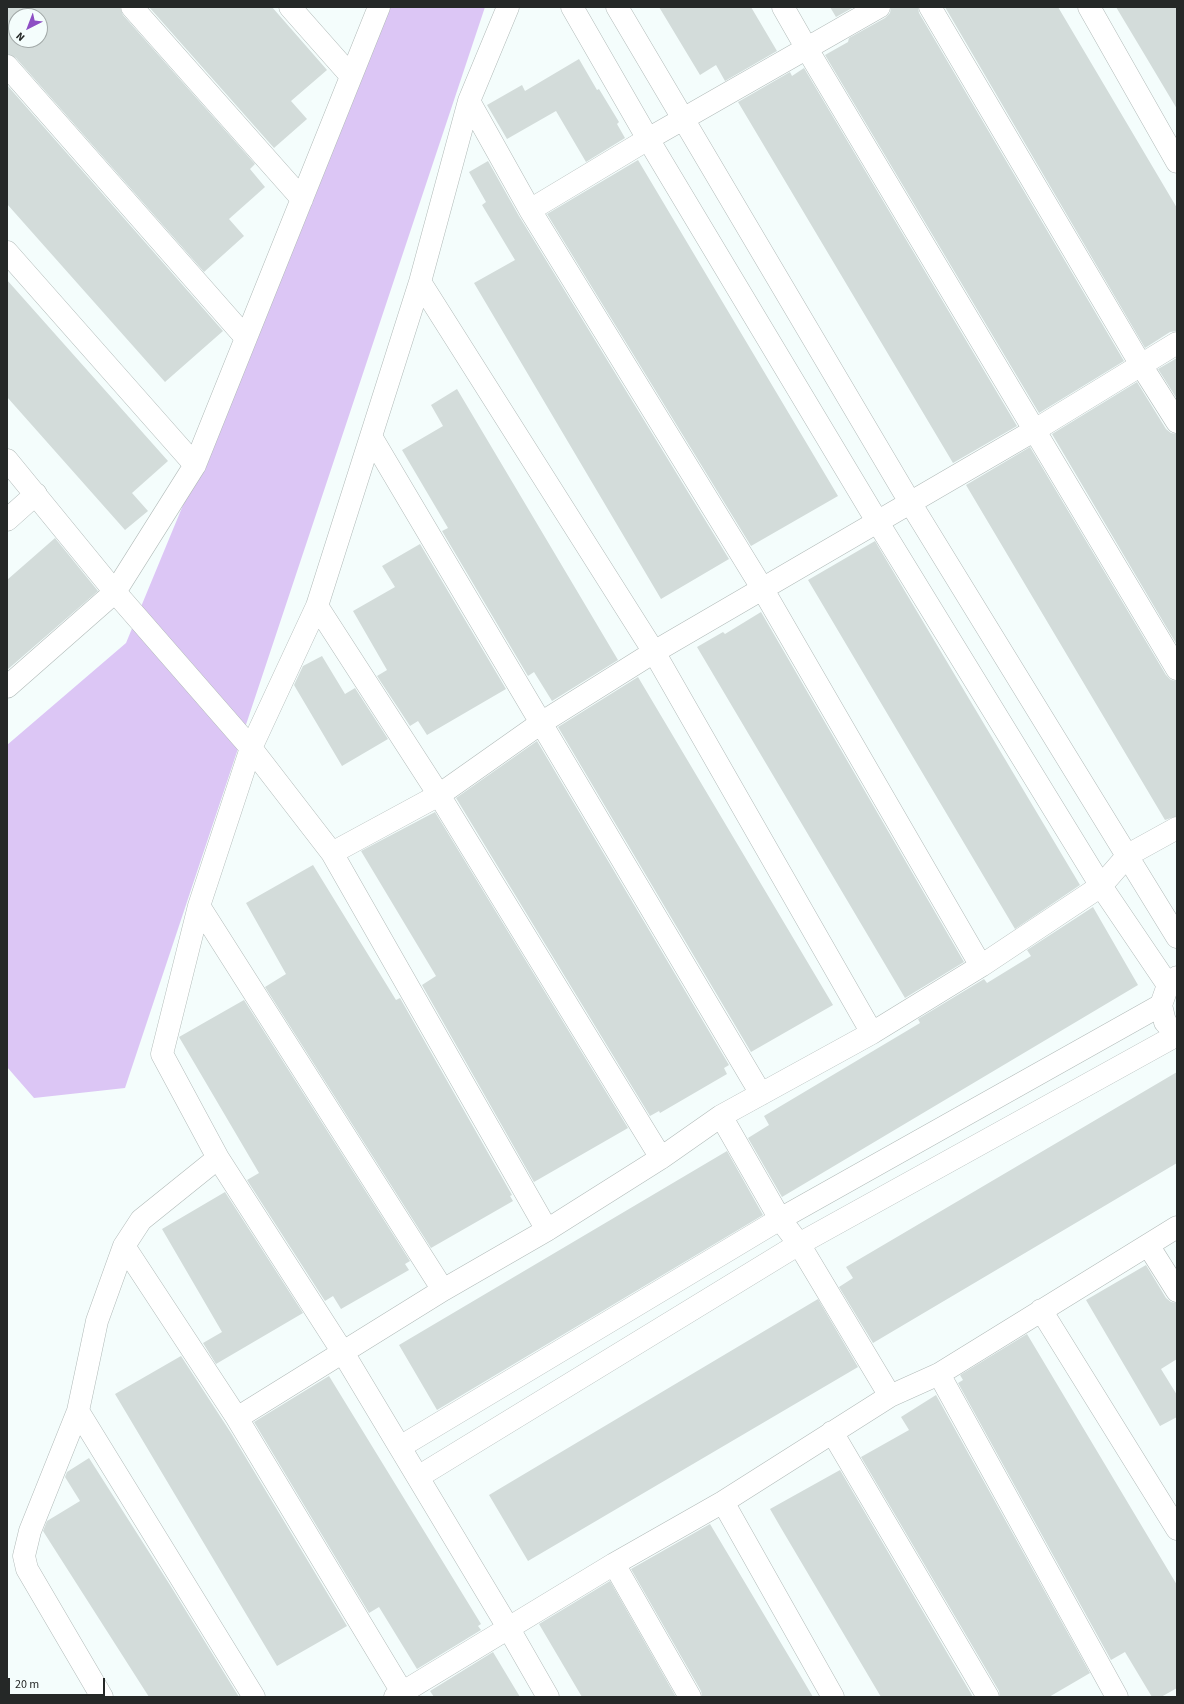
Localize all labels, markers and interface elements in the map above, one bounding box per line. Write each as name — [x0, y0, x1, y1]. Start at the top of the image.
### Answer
north arrow — [8, 8, 48, 48]
text: N — [13, 29, 28, 45]
scale bar — [10, 1670, 107, 1696]
text: 20 m — [15, 1676, 39, 1693]

